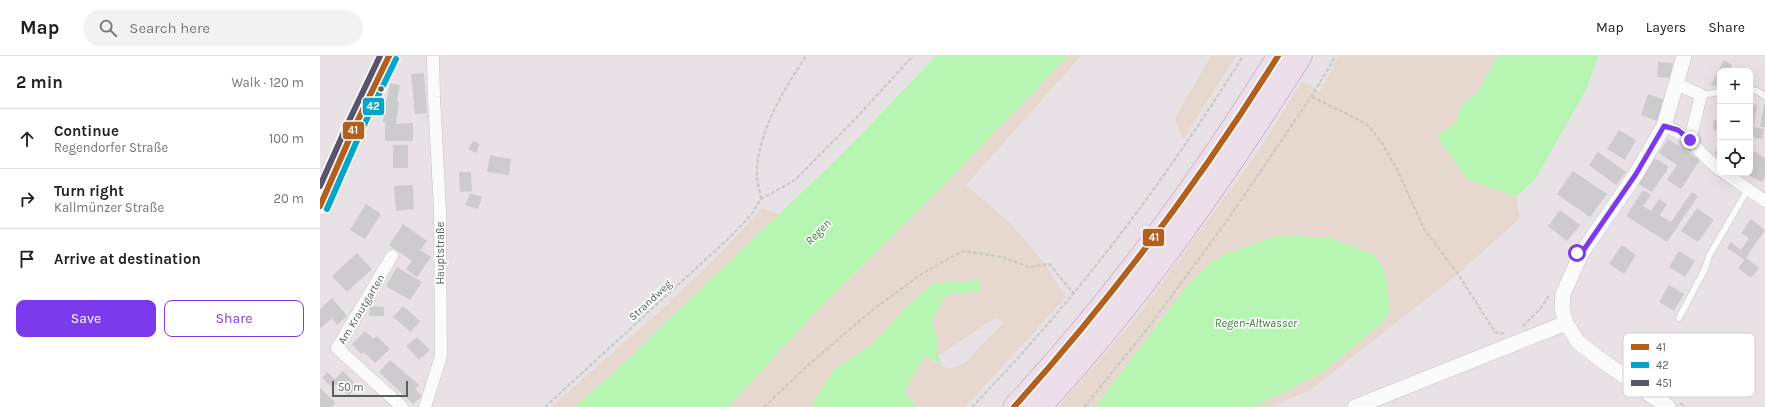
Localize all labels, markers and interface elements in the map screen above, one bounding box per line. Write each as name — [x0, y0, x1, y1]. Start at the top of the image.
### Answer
search box — [83, 10, 363, 46]
text: Map — [20, 17, 59, 39]
icon: search — [97, 17, 119, 39]
text: Search here — [129, 19, 210, 37]
text: Map — [1596, 19, 1624, 36]
text: Layers — [1646, 19, 1686, 36]
text: Share — [1708, 19, 1745, 36]
map controls — [1717, 68, 1753, 176]
button: + — [1717, 68, 1753, 104]
text: 2 min — [16, 72, 63, 92]
text: Walk · 120 m — [231, 75, 304, 90]
unlabelled marker — [376, 84, 386, 94]
line badge: 42 — [362, 97, 385, 116]
text: 42 — [366, 100, 380, 113]
button: − — [1717, 104, 1753, 140]
line badge: 41 — [342, 121, 365, 140]
text: Continue — [54, 122, 119, 140]
text: 41 — [348, 124, 358, 137]
icon: ahead — [16, 128, 38, 150]
text: 100 m — [269, 131, 304, 146]
route end — [1681, 131, 1699, 149]
text: Regendorfer Straße — [54, 140, 168, 155]
button: locate — [1717, 140, 1753, 176]
text: Turn right — [54, 182, 124, 200]
icon: right — [16, 188, 38, 210]
text: 20 m — [274, 191, 304, 206]
text: Kallmünzer Straße — [54, 200, 164, 215]
water label: Regen — [802, 216, 834, 248]
street label: Hauptstraße — [434, 221, 447, 284]
line badge: 41 — [1142, 228, 1165, 247]
text: 41 — [1149, 231, 1159, 244]
route start — [1568, 244, 1586, 262]
icon: arrive — [16, 248, 38, 270]
text: Arrive at destination — [54, 250, 201, 268]
street label: Am Krautgarten — [335, 272, 387, 347]
street label: Strandweg — [626, 277, 675, 323]
button: Save — [16, 300, 156, 337]
button: Share — [164, 300, 304, 337]
water label: Regen-Altwasser — [1215, 316, 1298, 330]
legend — [1623, 333, 1755, 397]
text: 41 — [1656, 341, 1666, 354]
text: 42 — [1656, 359, 1669, 372]
text: 451 — [1656, 377, 1672, 390]
scale bar — [332, 379, 408, 398]
text: 50 m — [338, 381, 364, 394]

